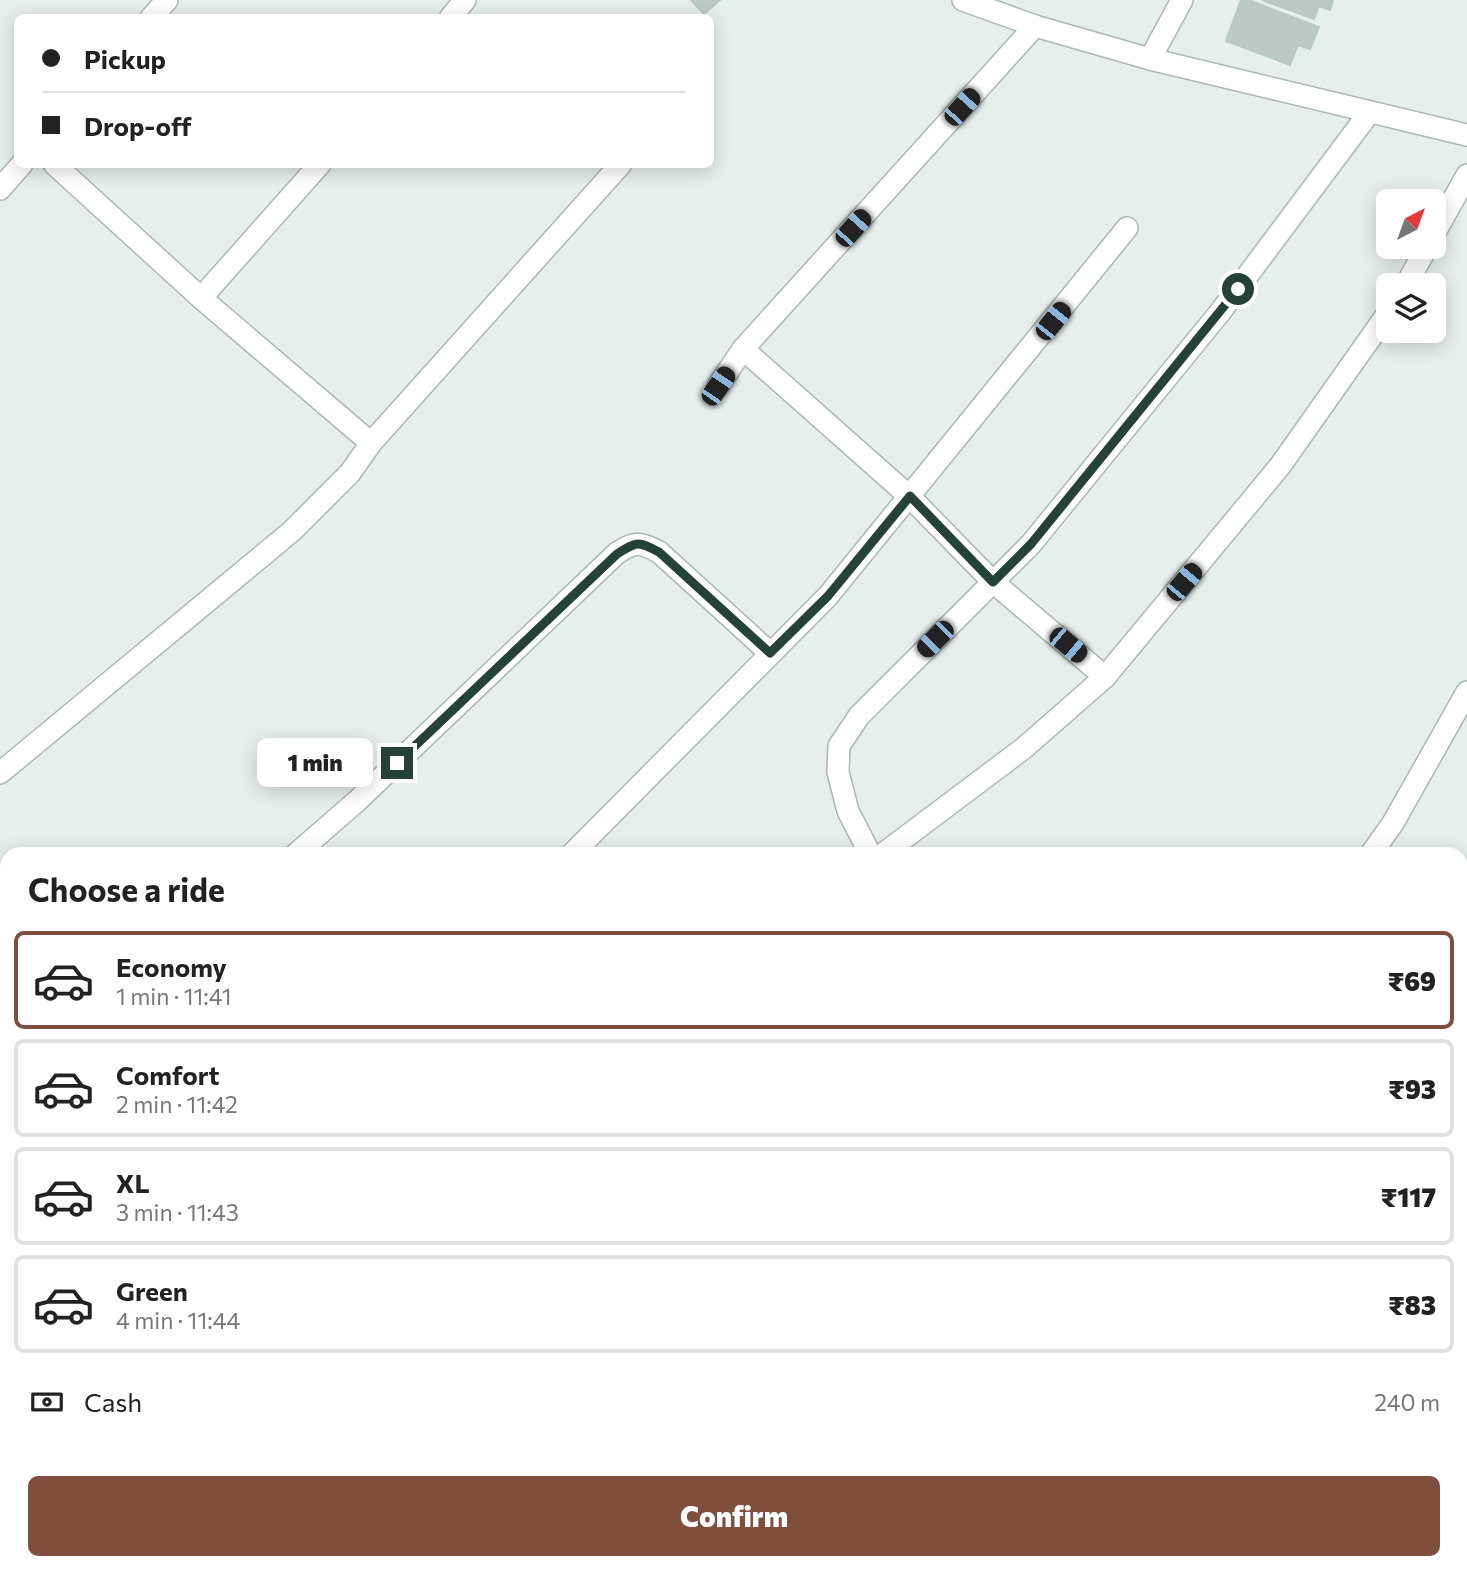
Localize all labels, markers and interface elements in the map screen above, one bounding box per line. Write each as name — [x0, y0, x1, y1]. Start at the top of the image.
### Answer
text: Pickup — [84, 43, 166, 74]
car — [941, 84, 984, 130]
text: Drop-off — [84, 110, 191, 141]
north arrow — [1376, 189, 1446, 259]
map controls — [1376, 189, 1446, 343]
car — [832, 205, 875, 251]
route start — [1222, 273, 1254, 305]
button: layers — [1376, 273, 1446, 343]
car — [1032, 298, 1075, 344]
car — [698, 363, 739, 409]
car — [1163, 559, 1206, 605]
car — [913, 617, 958, 661]
car — [1046, 623, 1091, 667]
callout: 1 min — [257, 738, 372, 788]
route end — [381, 747, 413, 779]
text: 1 min — [287, 748, 343, 776]
text: Choose a ride — [28, 869, 225, 909]
icon: car — [32, 949, 95, 1012]
text: Economy — [116, 951, 227, 982]
text: ₹69 — [1388, 965, 1436, 996]
text: 1 min · 11:41 — [116, 982, 232, 1010]
icon: car — [32, 1057, 95, 1120]
text: Comfort — [116, 1059, 219, 1090]
text: ₹93 — [1388, 1073, 1436, 1104]
text: 2 min · 11:42 — [116, 1090, 238, 1118]
icon: car — [32, 1165, 95, 1228]
text: XL — [116, 1167, 150, 1198]
text: ₹117 — [1381, 1181, 1436, 1212]
text: 3 min · 11:43 — [116, 1198, 239, 1226]
icon: car — [32, 1273, 95, 1336]
text: Green — [116, 1275, 188, 1306]
text: ₹83 — [1388, 1289, 1436, 1320]
text: 4 min · 11:44 — [116, 1306, 240, 1334]
icon: cash — [28, 1383, 66, 1421]
text: Cash — [84, 1386, 142, 1417]
text: 240 m — [1374, 1388, 1440, 1416]
button: Confirm — [28, 1476, 1440, 1556]

